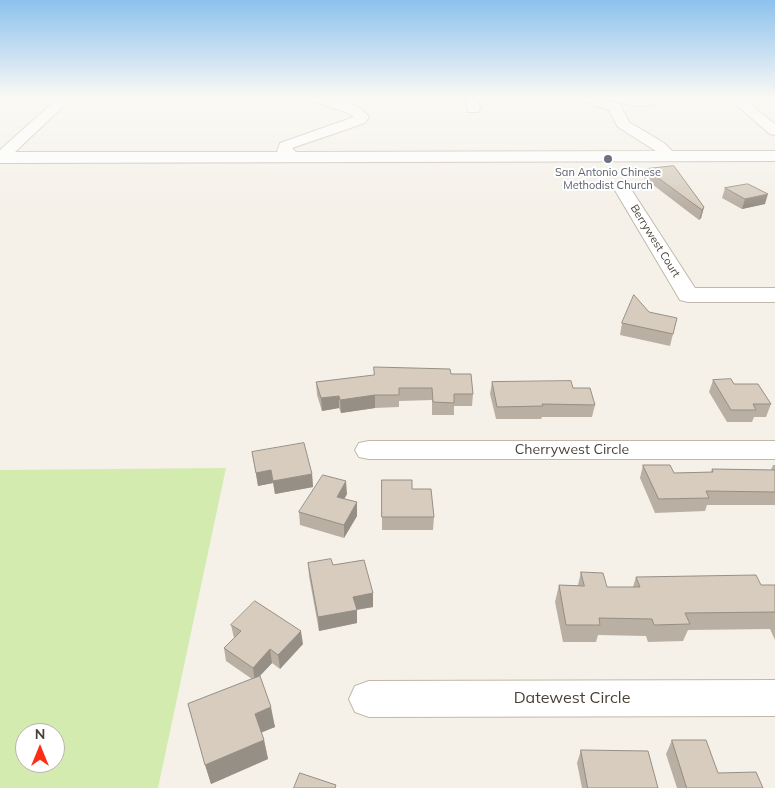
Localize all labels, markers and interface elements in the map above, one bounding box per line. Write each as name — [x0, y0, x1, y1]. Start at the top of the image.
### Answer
marker: San Antonio Chinese Methodist Church — [602, 153, 614, 165]
place label: San Antonio Chinese Methodist Church — [555, 166, 661, 192]
street label: Berrywest Court — [627, 202, 683, 280]
street label: Cherrywest Circle — [515, 442, 629, 458]
street label: Datewest Circle — [514, 688, 630, 708]
north arrow — [15, 723, 65, 773]
text: N — [35, 725, 45, 743]

